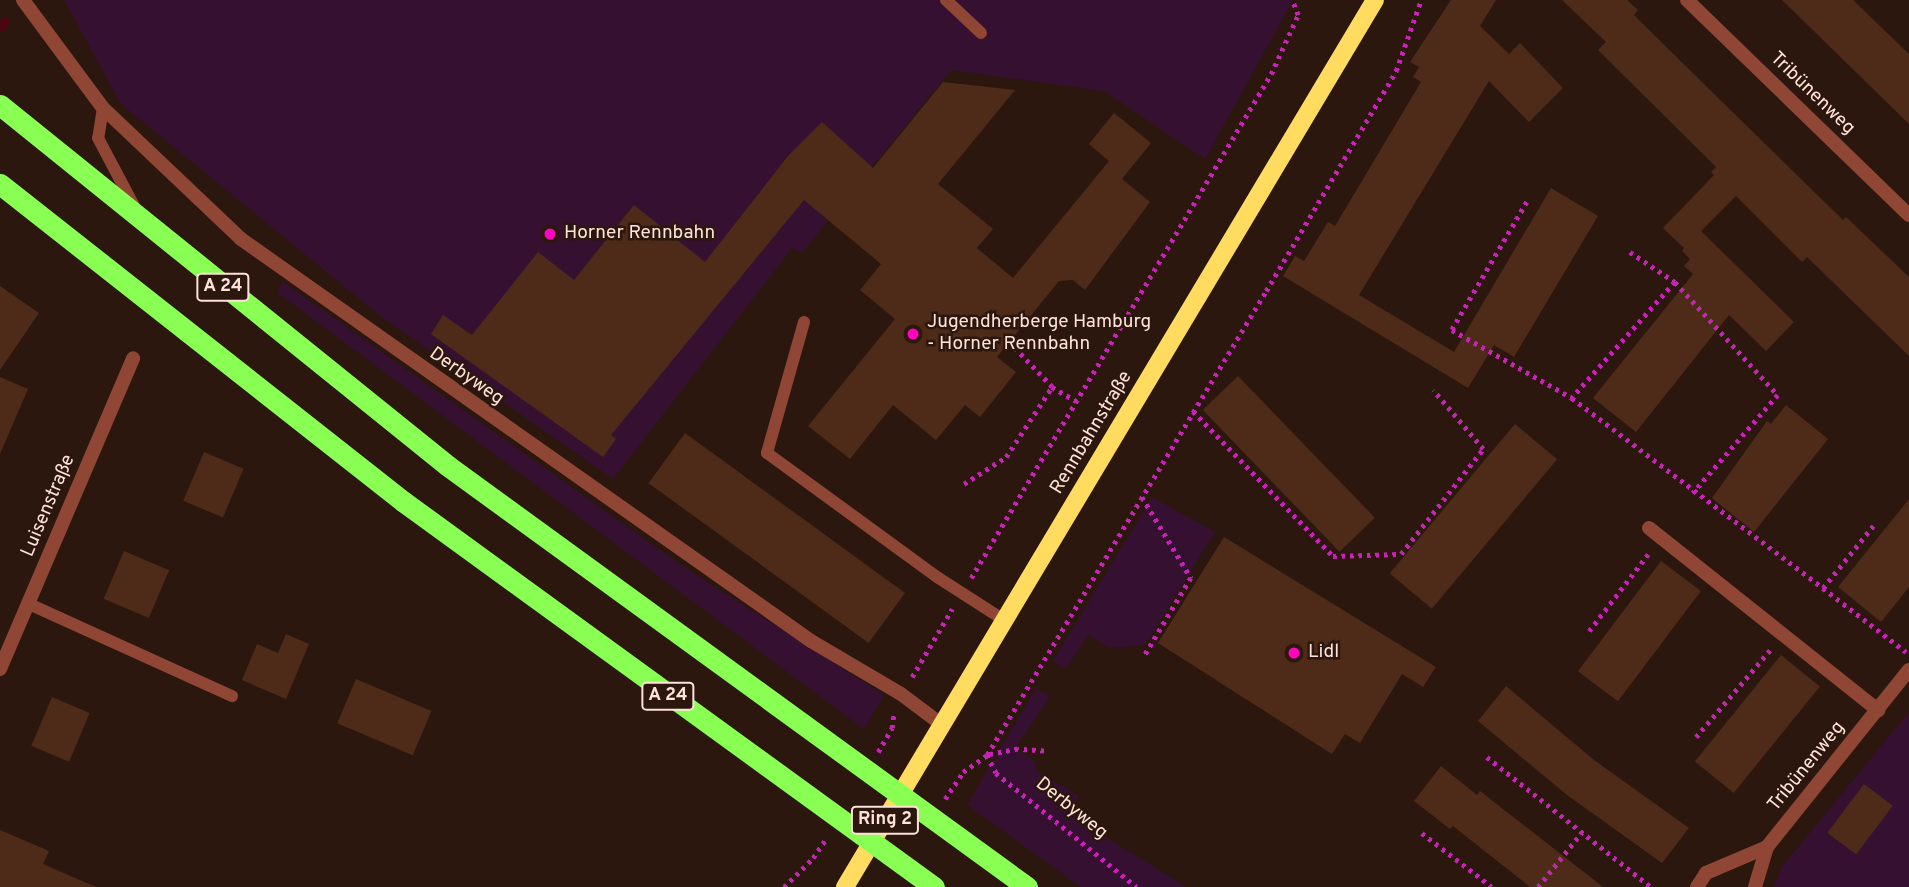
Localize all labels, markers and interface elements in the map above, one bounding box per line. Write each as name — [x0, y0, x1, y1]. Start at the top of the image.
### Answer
street label: Tribünenweg — [1765, 48, 1859, 140]
place label: Horner Rennbahn — [564, 223, 715, 245]
marker: Horner Rennbahn — [542, 226, 558, 242]
road number: A 24 — [195, 272, 251, 302]
place label: Jugendherberge Hamburg - Horner Rennbahn — [927, 312, 1151, 356]
marker: Jugendherberge Hamburg - Horner Rennbahn — [905, 326, 921, 342]
street label: Derbyweg — [424, 343, 508, 411]
street label: Rennbahnstraße — [1046, 367, 1138, 499]
street label: Luisenstraße — [17, 451, 81, 561]
place label: Lidl — [1308, 642, 1339, 664]
marker: Lidl — [1286, 645, 1302, 661]
road number: A 24 — [640, 682, 696, 710]
street label: Tribünenweg — [1764, 717, 1850, 817]
street label: Derbyweg — [1030, 773, 1112, 845]
road number: Ring 2 — [850, 806, 920, 834]

